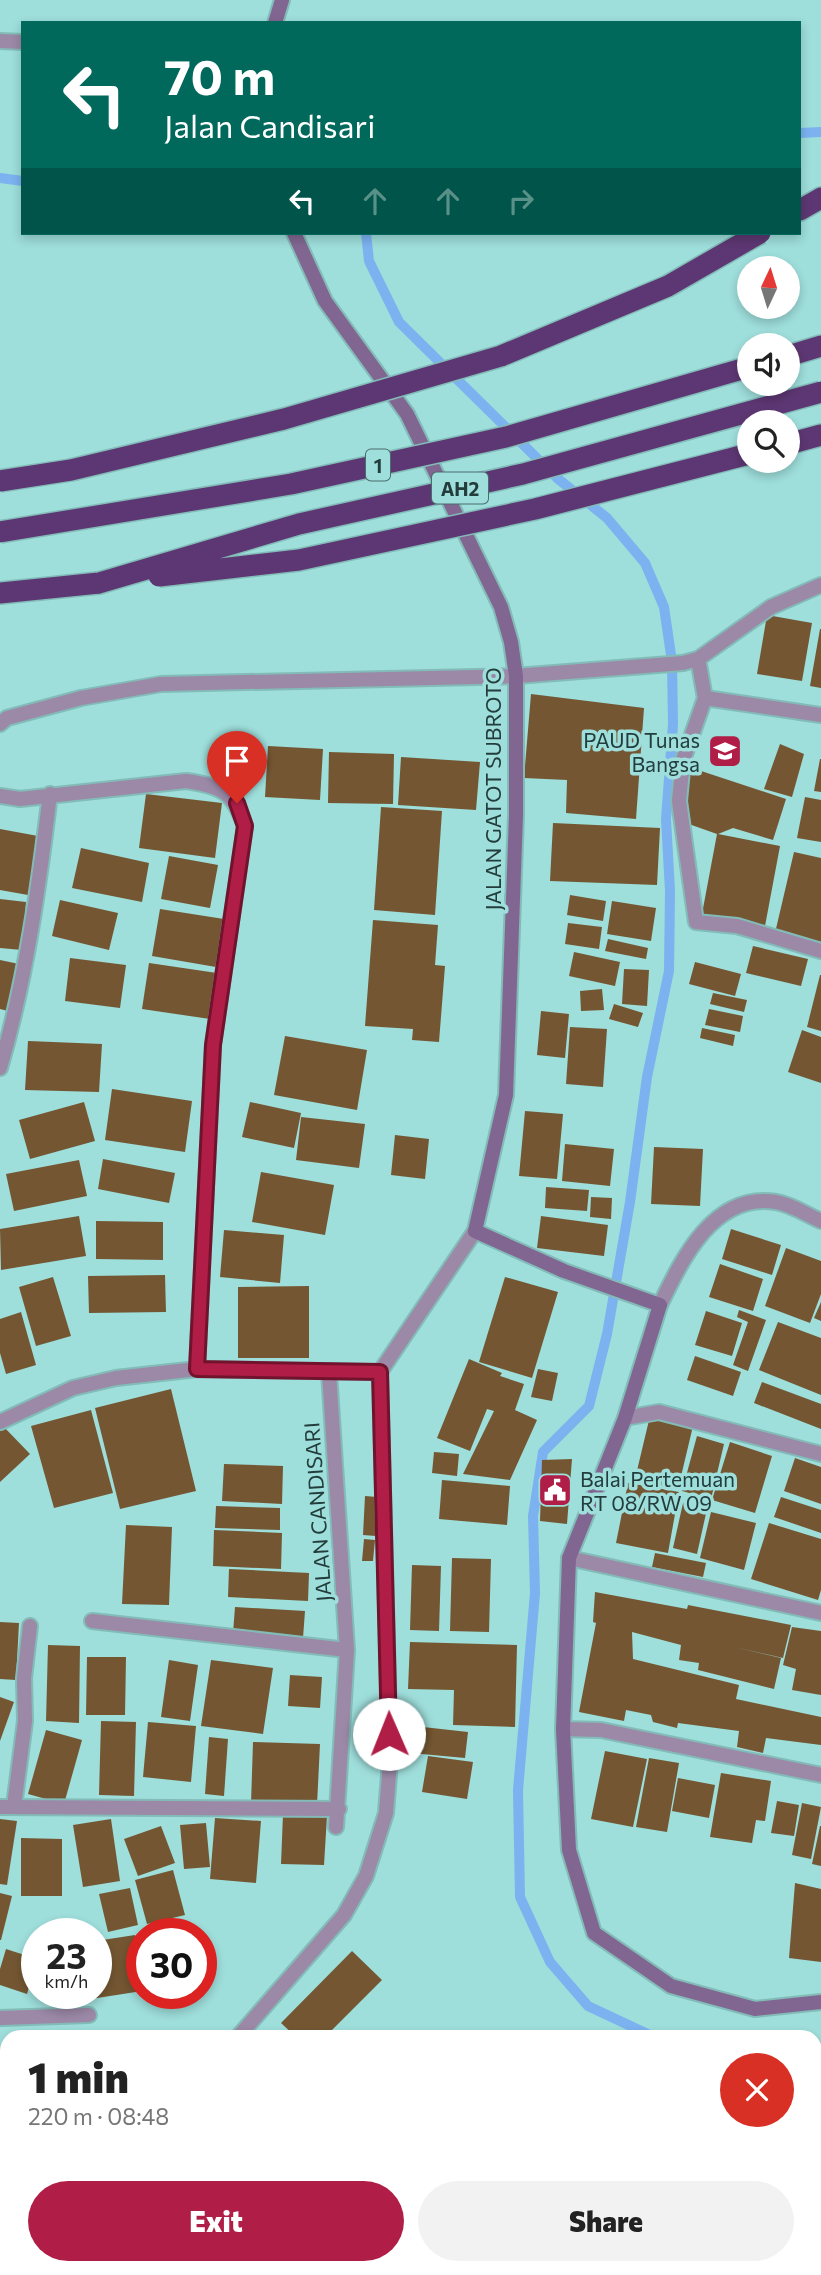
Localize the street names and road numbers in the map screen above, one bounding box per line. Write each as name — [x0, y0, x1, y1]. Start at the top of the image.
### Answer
road number: 1 — [366, 450, 390, 480]
road number: AH2 — [432, 472, 488, 503]
street label: JALAN GATOT SUBROTO — [480, 667, 505, 911]
street label: JALAN CANDISARI — [298, 1421, 336, 1603]

